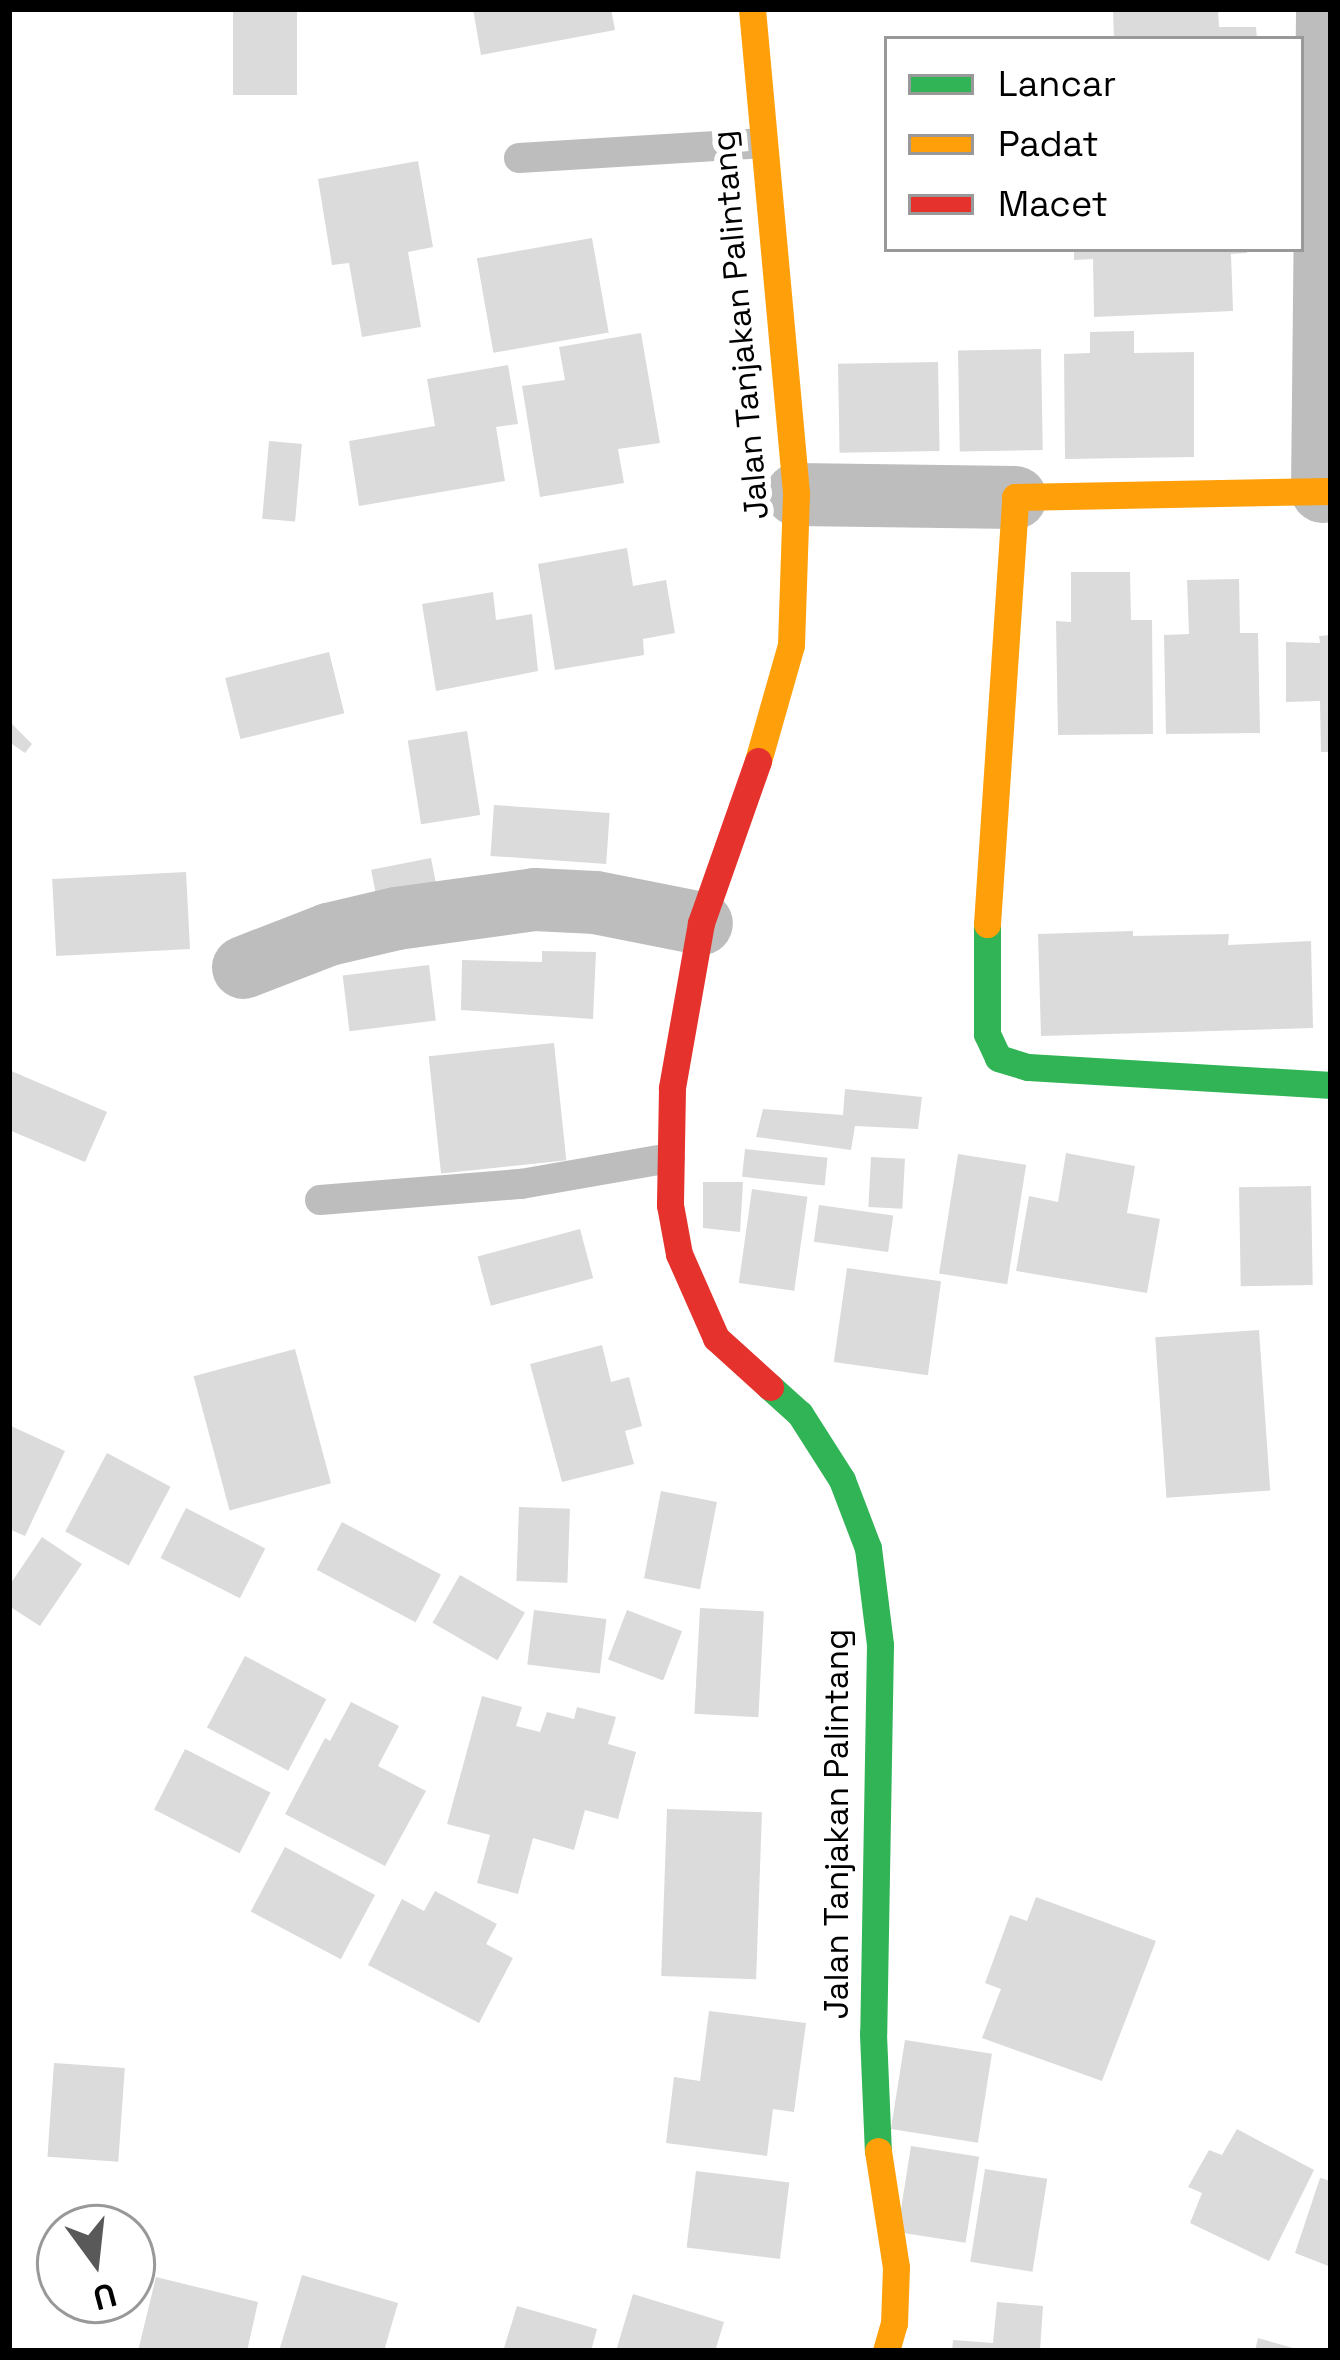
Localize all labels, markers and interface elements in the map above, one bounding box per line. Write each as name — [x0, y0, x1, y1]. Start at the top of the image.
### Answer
legend — [884, 36, 1304, 252]
text: Lancar — [998, 61, 1116, 107]
text: Padat — [998, 121, 1099, 167]
street label: Jalan Tanjakan Palintang — [704, 128, 778, 522]
text: Macet — [998, 181, 1108, 227]
street label: Jalan Tanjakan Palintang — [818, 1628, 858, 2020]
north arrow — [36, 2204, 156, 2324]
text: U — [88, 2273, 121, 2319]

